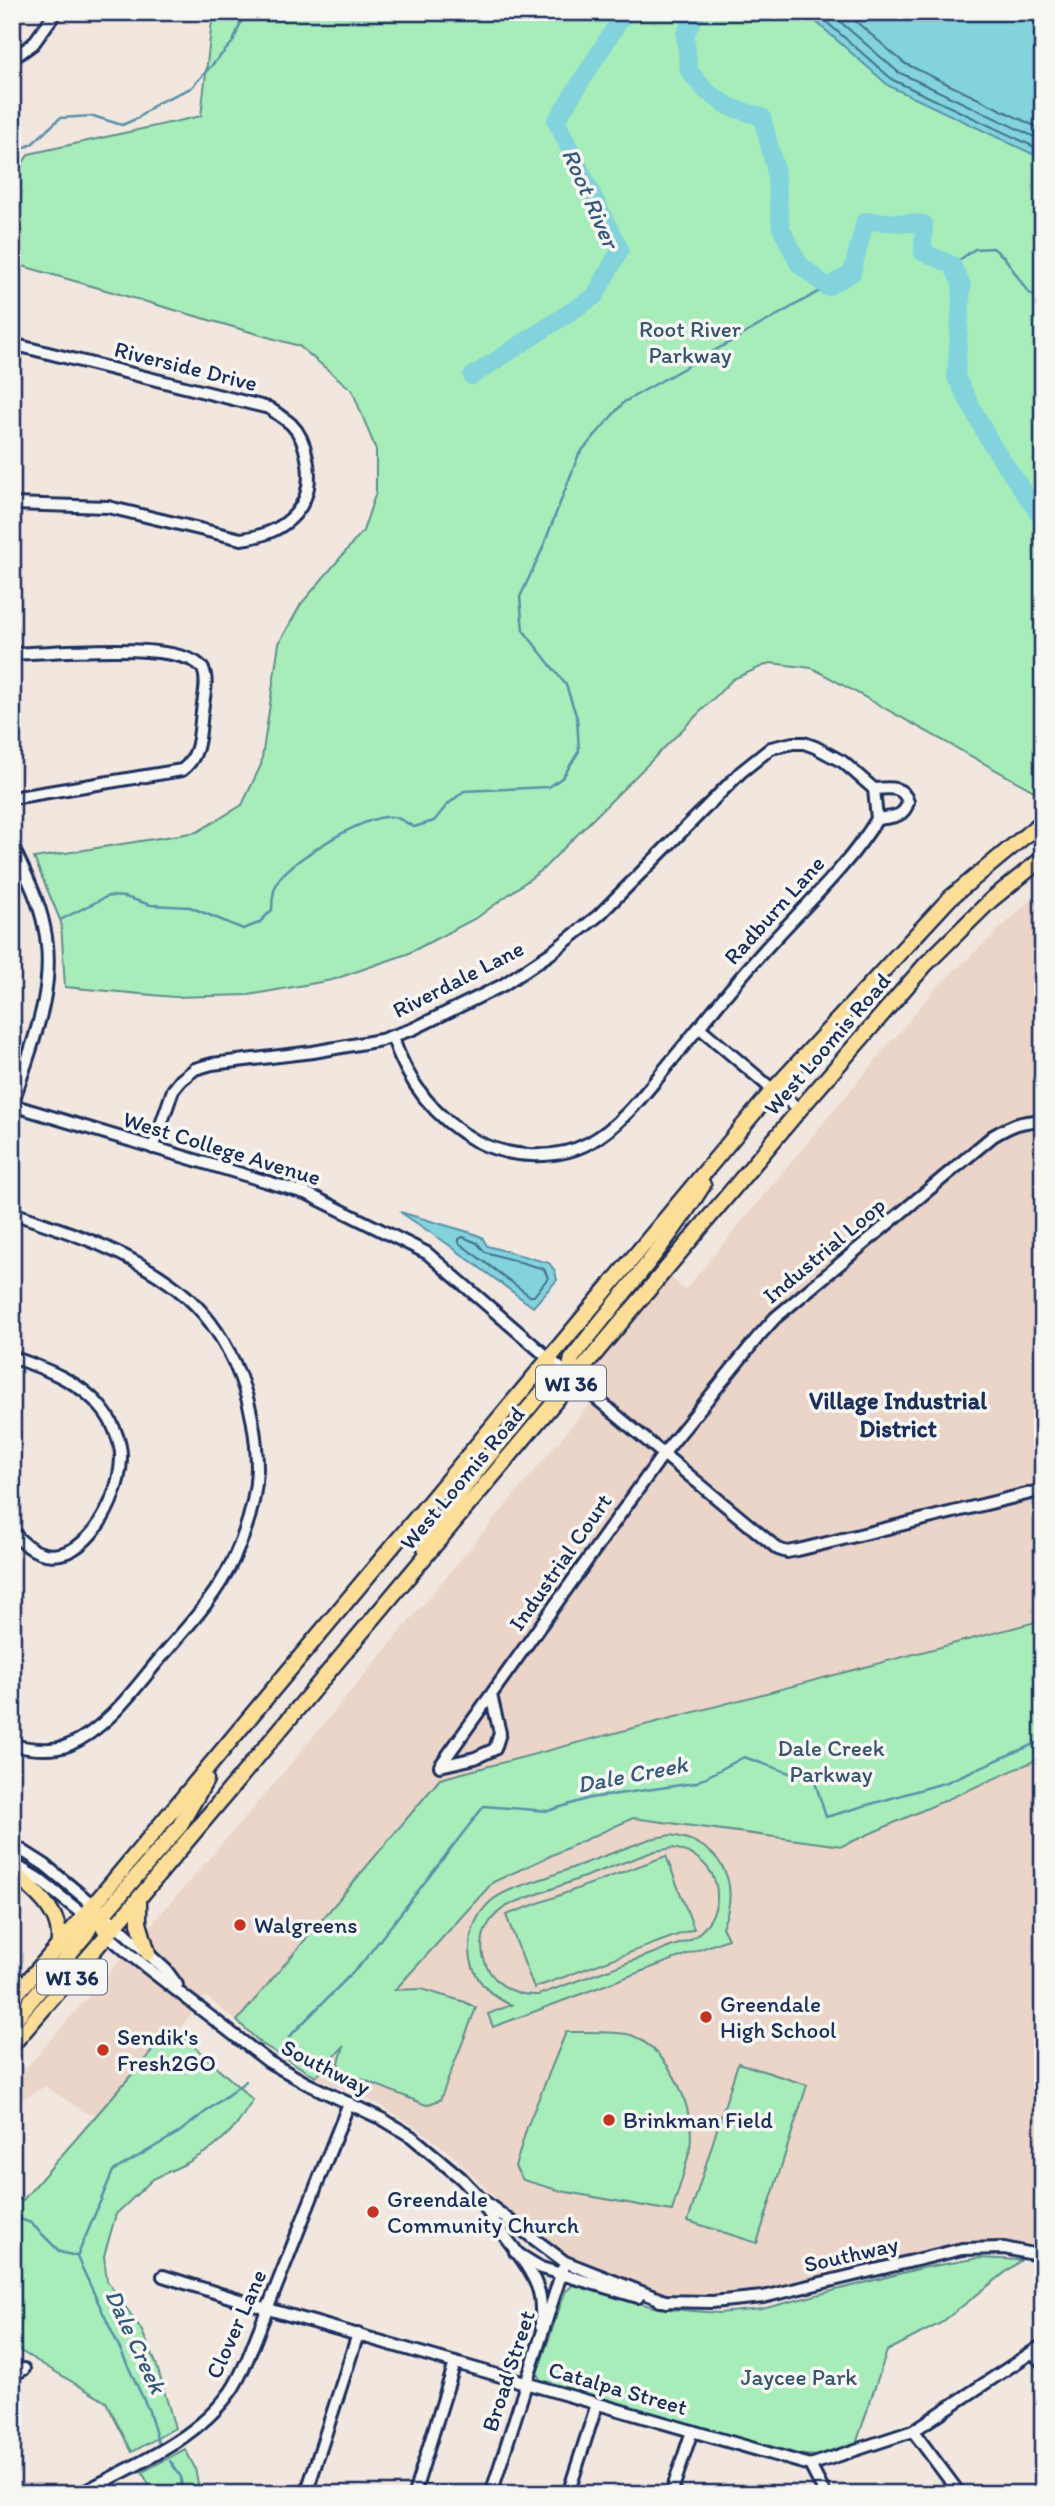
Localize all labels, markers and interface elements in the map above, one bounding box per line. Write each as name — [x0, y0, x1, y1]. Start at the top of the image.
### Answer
water label: Root River — [556, 144, 627, 255]
park label: Root River Parkway — [639, 315, 741, 369]
street label: Riverside Drive — [112, 335, 260, 397]
street label: Radburn Lane — [718, 850, 830, 970]
street label: Riverdale Lane — [388, 934, 528, 1024]
street label: West Loomis Road — [758, 967, 896, 1121]
street label: West College Avenue — [120, 1105, 324, 1191]
street label: Industrial Loop — [757, 1191, 891, 1309]
road number: WI 36 — [536, 1366, 606, 1400]
district label: Village Industrial District — [809, 1386, 987, 1443]
street label: West Loomis Road — [394, 1400, 530, 1556]
street label: Industrial Court — [502, 1488, 618, 1636]
park label: Dale Creek Parkway — [777, 1734, 885, 1788]
water label: Dale Creek — [574, 1749, 691, 1799]
place label: Walgreens — [254, 1911, 357, 1939]
marker: Walgreens — [232, 1917, 248, 1933]
road number: WI 36 — [37, 1960, 107, 1994]
place label: Greendale High School — [720, 1990, 837, 2044]
marker: Greendale High School — [698, 2009, 714, 2025]
place label: Sendik's Fresh2GO — [117, 2023, 216, 2077]
street label: Southway — [277, 2033, 375, 2101]
marker: Sendik's Fresh2GO — [95, 2042, 111, 2058]
place label: Brinkman Field — [623, 2106, 773, 2134]
marker: Brinkman Field — [601, 2112, 617, 2128]
place label: Greendale Community Church — [387, 2185, 579, 2239]
marker: Greendale Community Church — [365, 2204, 381, 2220]
street label: Southway — [801, 2230, 901, 2278]
street label: Clover Lane — [200, 2265, 272, 2383]
water label: Dale Creek — [99, 2284, 173, 2399]
street label: Broad Street — [475, 2306, 541, 2435]
street label: Catalpa Street — [545, 2355, 691, 2421]
park label: Jaycee Park — [741, 2363, 857, 2391]

